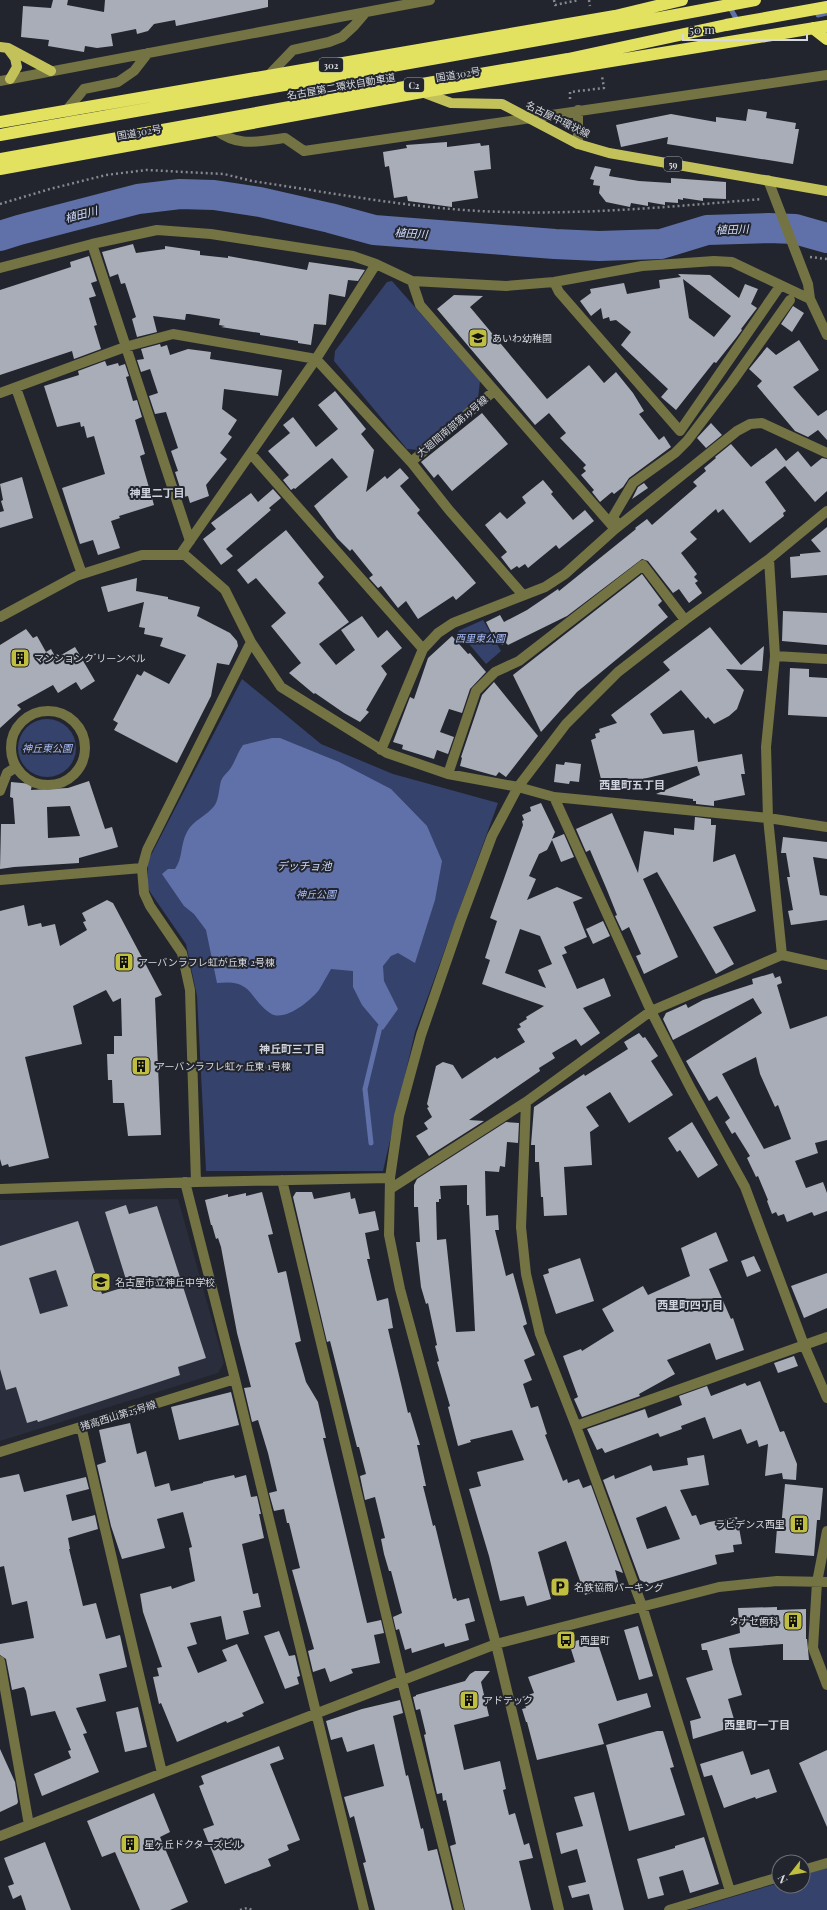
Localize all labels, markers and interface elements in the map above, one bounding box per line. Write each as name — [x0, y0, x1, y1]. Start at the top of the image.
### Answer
scale bar — [683, 16, 807, 42]
text: 50 m — [689, 21, 715, 37]
road number: 302 — [319, 58, 343, 72]
street label: 国道302号 — [435, 64, 481, 84]
street label: 名古屋第二環状自動車道 — [286, 70, 396, 102]
road number: C2 — [404, 78, 424, 92]
street label: 名古屋中環状線 — [523, 97, 593, 141]
street label: 国道302号 — [115, 121, 163, 143]
road number: 59 — [664, 157, 682, 171]
water label: 植田川 — [63, 202, 100, 226]
water label: 植田川 — [715, 221, 750, 237]
water label: 植田川 — [394, 224, 429, 242]
school or university icon: あいわ幼稚園 — [467, 327, 489, 349]
place label: あいわ幼稚園 — [492, 331, 552, 345]
street label: 大廻間南部第19号線 — [413, 392, 491, 460]
district label: 神里二丁目 — [130, 485, 185, 500]
park label: 西里東公園 — [455, 631, 507, 645]
building icon: マンションク ゙リーンベル — [9, 647, 31, 669]
place label: マンションク ゙リーンベル — [34, 651, 146, 665]
park label: 神丘東公園 — [22, 741, 74, 755]
district label: 西里町五丁目 — [599, 777, 665, 792]
water label: デッチョ池 — [277, 858, 332, 873]
park label: 神丘公園 — [296, 887, 338, 901]
building icon: アーバンラフレ虹が丘東 2号棟 — [113, 951, 135, 973]
place label: アーバンラフレ虹が丘東 2号棟 — [138, 955, 275, 969]
district label: 神丘町三丁目 — [259, 1041, 325, 1056]
building icon: アーバンラフレ虹ヶ丘東 1号棟 — [130, 1055, 152, 1077]
place label: アーバンラフレ虹ヶ丘東 1号棟 — [155, 1059, 291, 1073]
school or university icon: 名古屋市立神丘中学校 — [90, 1271, 112, 1293]
place label: 名古屋市立神丘中学校 — [115, 1275, 215, 1289]
district label: 西里町四丁目 — [657, 1297, 723, 1312]
street label: 猪高西山第25号線 — [78, 1397, 158, 1433]
building icon: ラビデンス西里 — [788, 1513, 810, 1535]
place label: ラビデンス西里 — [715, 1517, 785, 1531]
parking icon: 名鉄協商パーキング — [549, 1576, 571, 1598]
place label: 名鉄協商パーキング — [574, 1580, 664, 1594]
building icon: タナセ歯科 — [782, 1610, 804, 1632]
place label: タナセ歯科 — [729, 1614, 779, 1628]
bus stop icon: 西里町 — [555, 1629, 577, 1651]
place label: 西里町 — [580, 1633, 610, 1647]
building icon: アドテック — [458, 1689, 480, 1711]
place label: アドテック — [483, 1693, 533, 1707]
district label: 西里町一丁目 — [724, 1717, 790, 1732]
building icon: 星ヶ丘ドクターズビル — [119, 1833, 141, 1855]
place label: 星ヶ丘ドクターズビル — [144, 1837, 243, 1851]
north arrow — [771, 1854, 811, 1894]
text: N — [773, 1872, 790, 1887]

